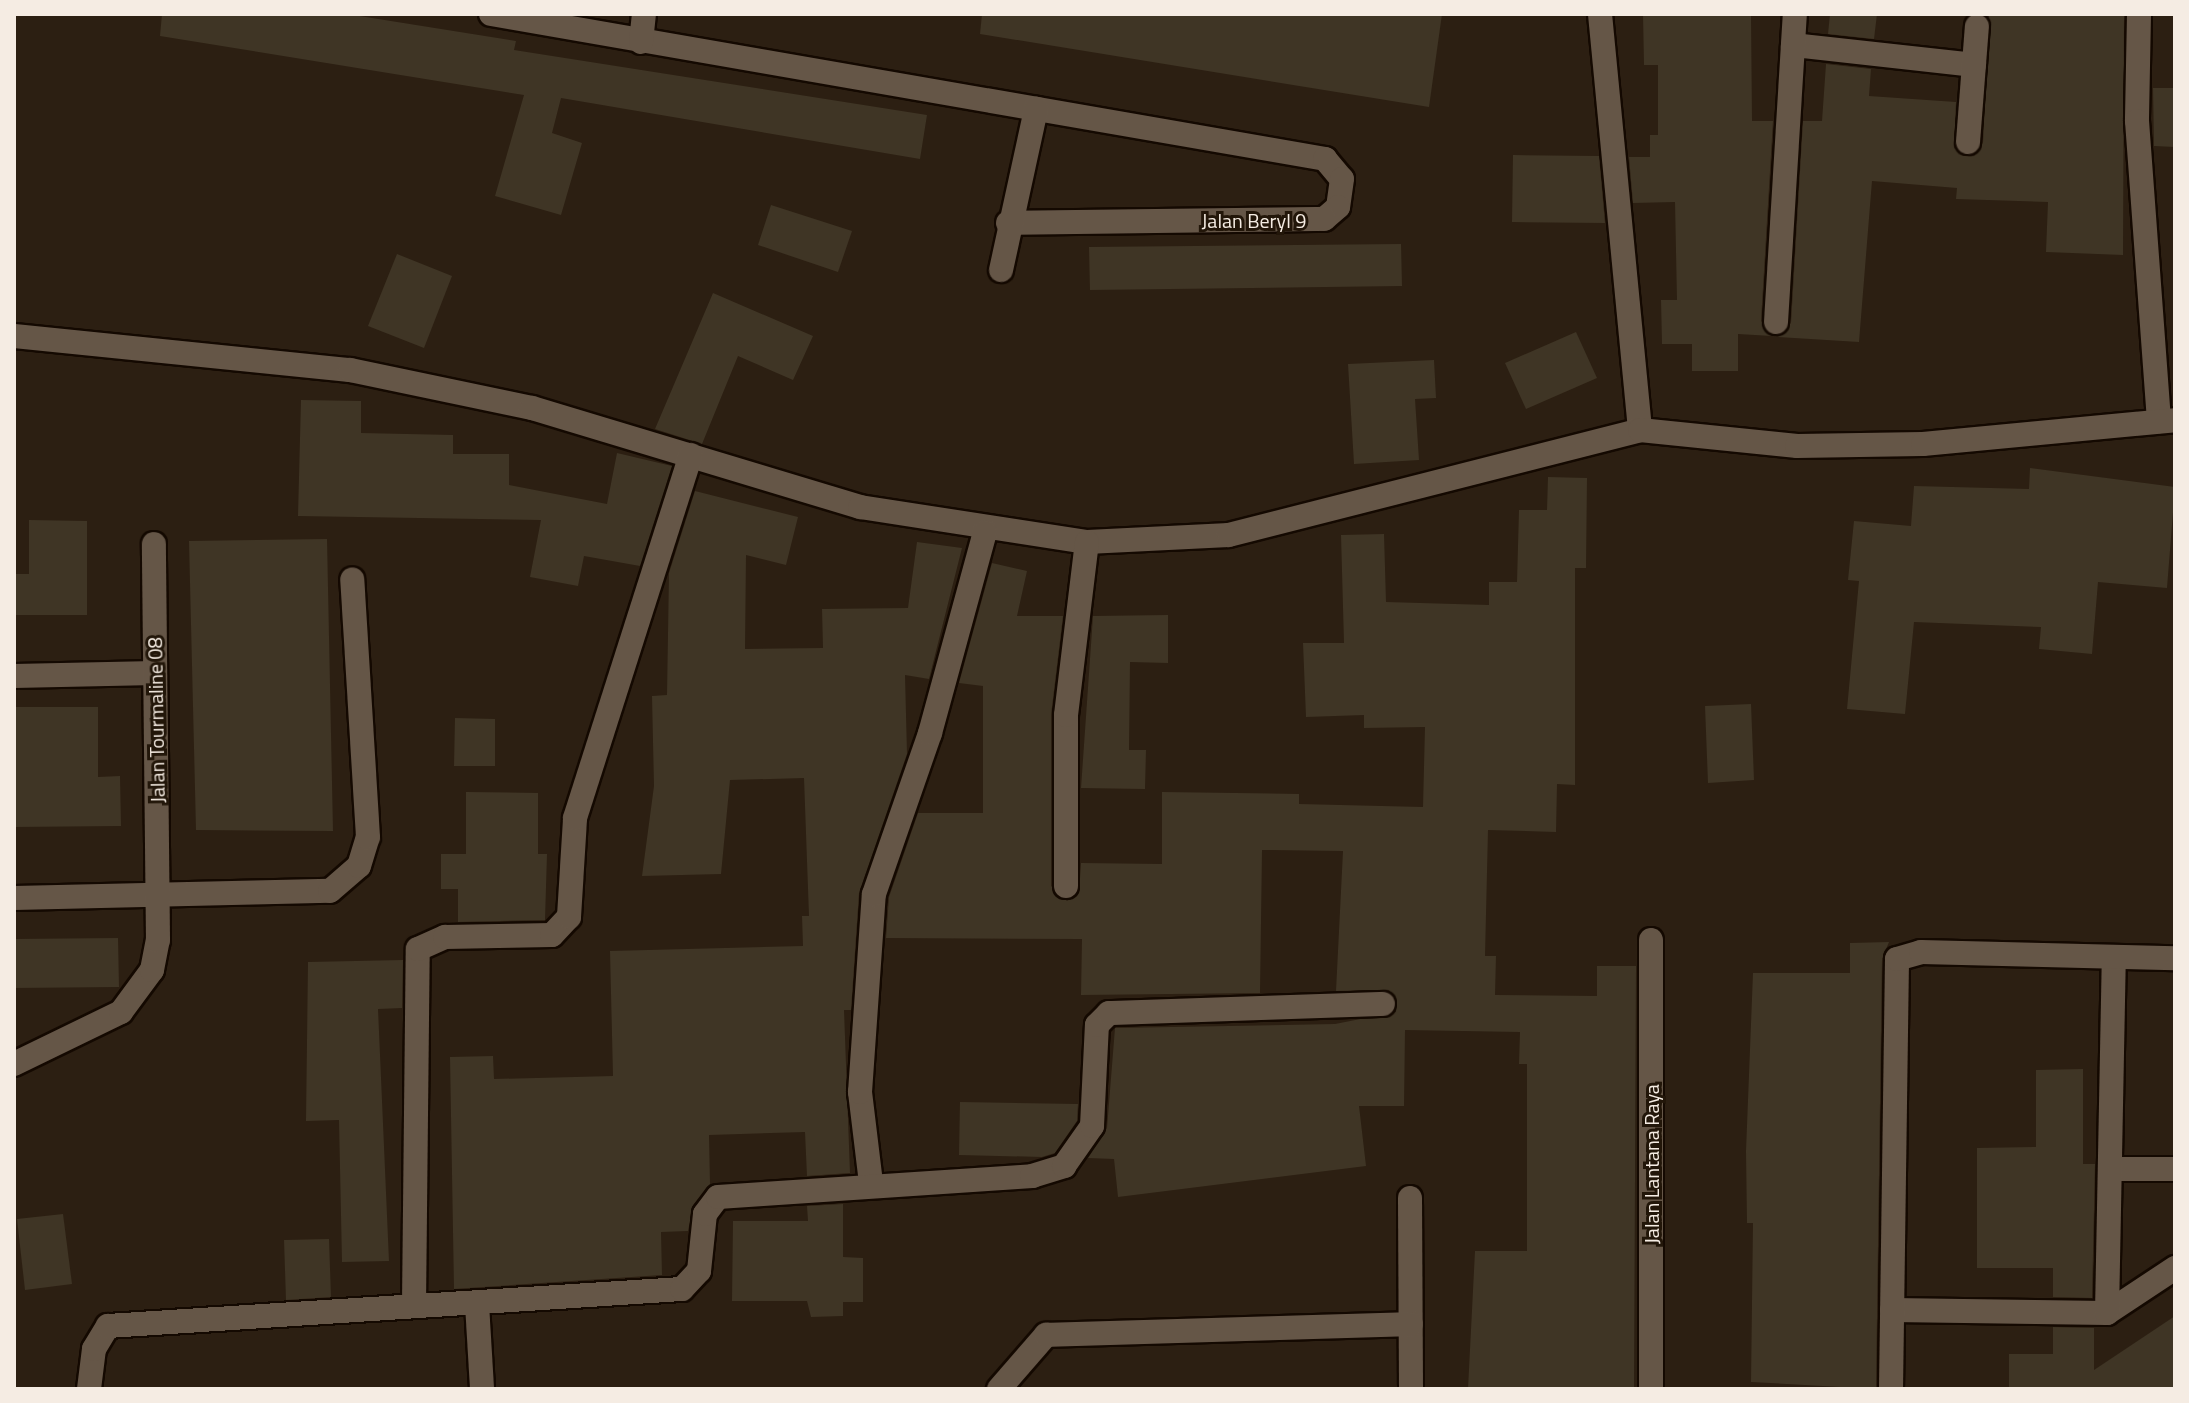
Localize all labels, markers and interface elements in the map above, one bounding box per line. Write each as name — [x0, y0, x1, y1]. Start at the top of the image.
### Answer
street label: Jalan Beryl 9 — [1202, 208, 1306, 232]
street label: Jalan Tourmaline 08 — [143, 637, 169, 803]
street label: Jalan Lantana Raya — [1639, 1084, 1663, 1244]

